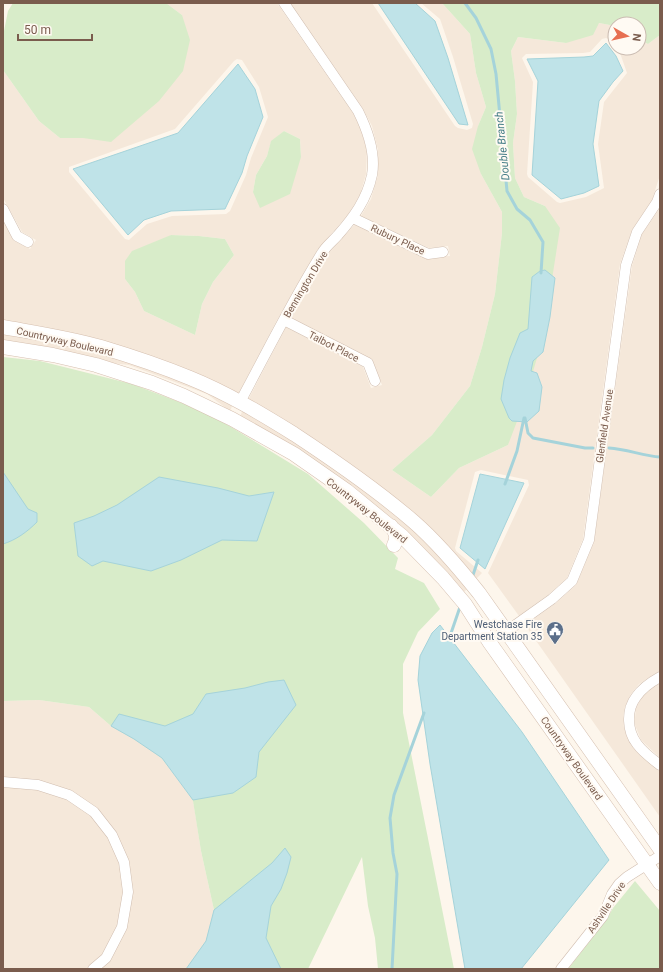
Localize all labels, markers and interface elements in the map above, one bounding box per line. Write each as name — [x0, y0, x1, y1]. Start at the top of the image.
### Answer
scale bar — [18, 16, 92, 42]
north arrow — [607, 16, 647, 56]
text: 50 m — [24, 23, 51, 37]
text: N — [629, 33, 643, 42]
water label: Double Branch — [492, 111, 513, 181]
street label: Rubury Place — [369, 222, 426, 257]
street label: Bennington Drive — [281, 249, 330, 319]
street label: Countryway Boulevard — [15, 325, 114, 358]
street label: Talbot Place — [307, 329, 361, 364]
street label: Glenfield Avenue — [594, 389, 615, 464]
street label: Countryway Boulevard — [324, 476, 409, 545]
place label: Westchase Fire Department Station 35 — [442, 619, 542, 642]
public building icon: Westchase Fire Department Station 35 — [545, 620, 565, 645]
street label: Countryway Boulevard — [539, 715, 605, 802]
street label: Ashville Drive — [585, 880, 628, 935]

